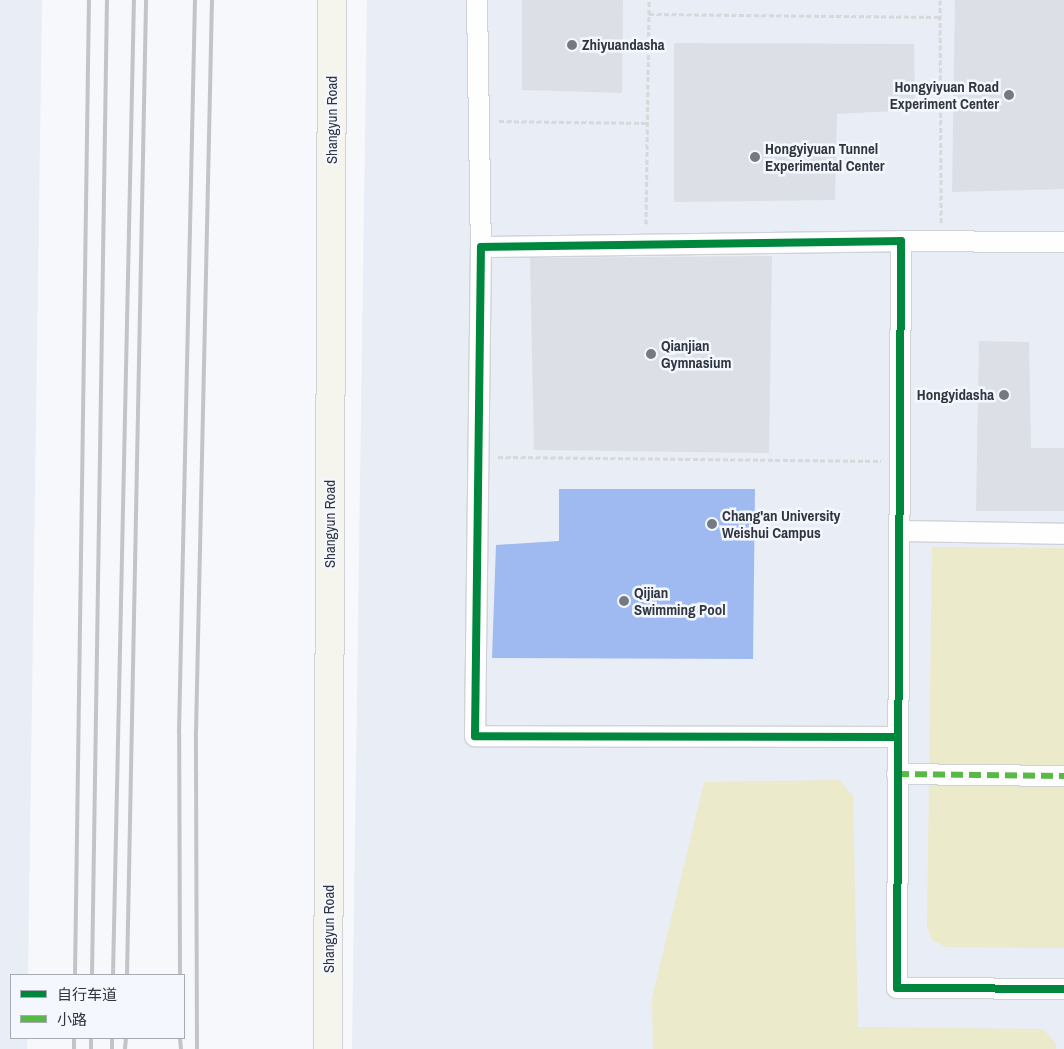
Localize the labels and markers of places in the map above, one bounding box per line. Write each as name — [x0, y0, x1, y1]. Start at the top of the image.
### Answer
place label: Zhiyuandasha — [582, 36, 665, 54]
marker: Zhiyuandasha — [566, 39, 578, 51]
place label: Hongyiyuan Road Experiment Center — [890, 77, 999, 112]
marker: Hongyiyuan Road Experiment Center — [1003, 89, 1015, 101]
place label: Hongyiyuan Tunnel Experimental Center — [765, 139, 885, 174]
marker: Hongyiyuan Tunnel Experimental Center — [749, 151, 761, 163]
place label: Qianjian Gymnasium — [661, 336, 731, 371]
marker: Qianjian Gymnasium — [645, 348, 657, 360]
place label: Hongyidasha — [917, 386, 994, 404]
marker: Hongyidasha — [998, 389, 1010, 401]
place label: Chang'an University Weishui Campus — [722, 506, 840, 541]
marker: Chang'an University Weishui Campus — [706, 518, 718, 530]
place label: Qijian Swimming Pool — [634, 583, 726, 618]
marker: Qijian Swimming Pool — [618, 595, 630, 607]

